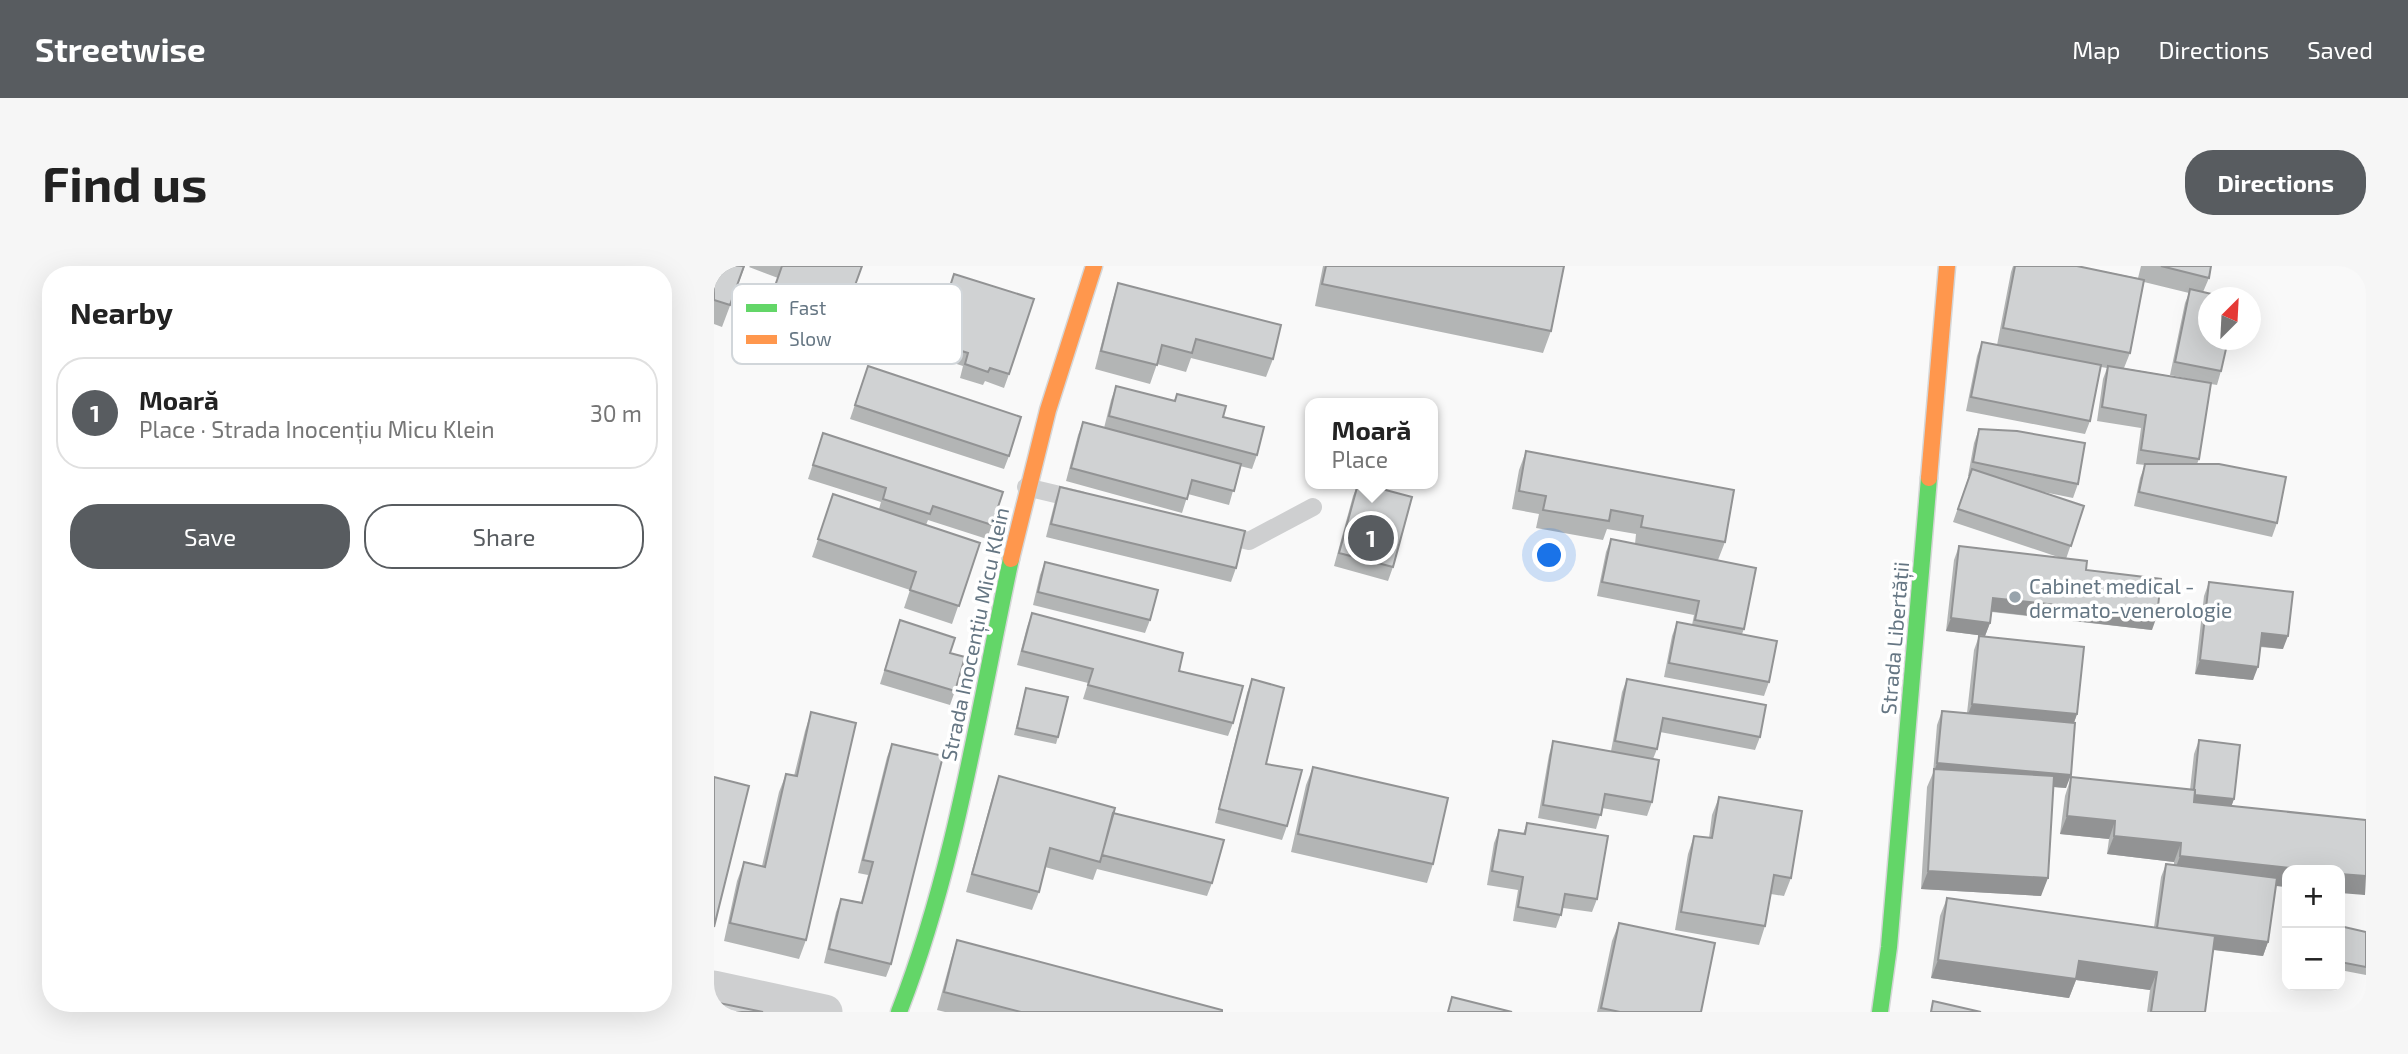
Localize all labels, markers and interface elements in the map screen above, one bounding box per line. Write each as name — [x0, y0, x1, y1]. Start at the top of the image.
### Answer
text: Streetwise — [35, 29, 206, 69]
text: Map — [2072, 35, 2120, 64]
text: Directions — [2158, 35, 2269, 64]
text: Saved — [2307, 35, 2373, 64]
button: Directions — [2185, 150, 2366, 215]
text: Find us — [42, 153, 207, 212]
legend — [732, 284, 962, 364]
north arrow — [2198, 287, 2261, 350]
text: Nearby — [70, 294, 173, 330]
text: Fast — [789, 296, 826, 319]
text: Slow — [789, 327, 832, 350]
text: Moară — [139, 384, 219, 415]
popup — [1305, 398, 1438, 489]
text: 1 — [90, 399, 100, 427]
text: 30 m — [590, 399, 642, 427]
text: Moară — [1332, 414, 1411, 445]
text: Place · Strada Inocențiu Micu Klein — [139, 415, 495, 443]
text: Place — [1332, 445, 1388, 473]
button: Save — [70, 504, 350, 569]
button: Share — [364, 504, 644, 569]
street label: Strada Inocențiu Micu Klein — [935, 505, 1015, 764]
pin: 1 — [1348, 512, 1394, 564]
your location — [1532, 538, 1566, 572]
street label: Strada Libertății — [1875, 560, 1915, 716]
place label: Cabinet medical - dermato-venerologie — [2029, 573, 2232, 622]
marker: Cabinet medical - dermato-venerologie — [2007, 589, 2023, 605]
map controls — [2282, 865, 2345, 991]
button: + — [2282, 865, 2345, 928]
button: − — [2282, 928, 2345, 991]

